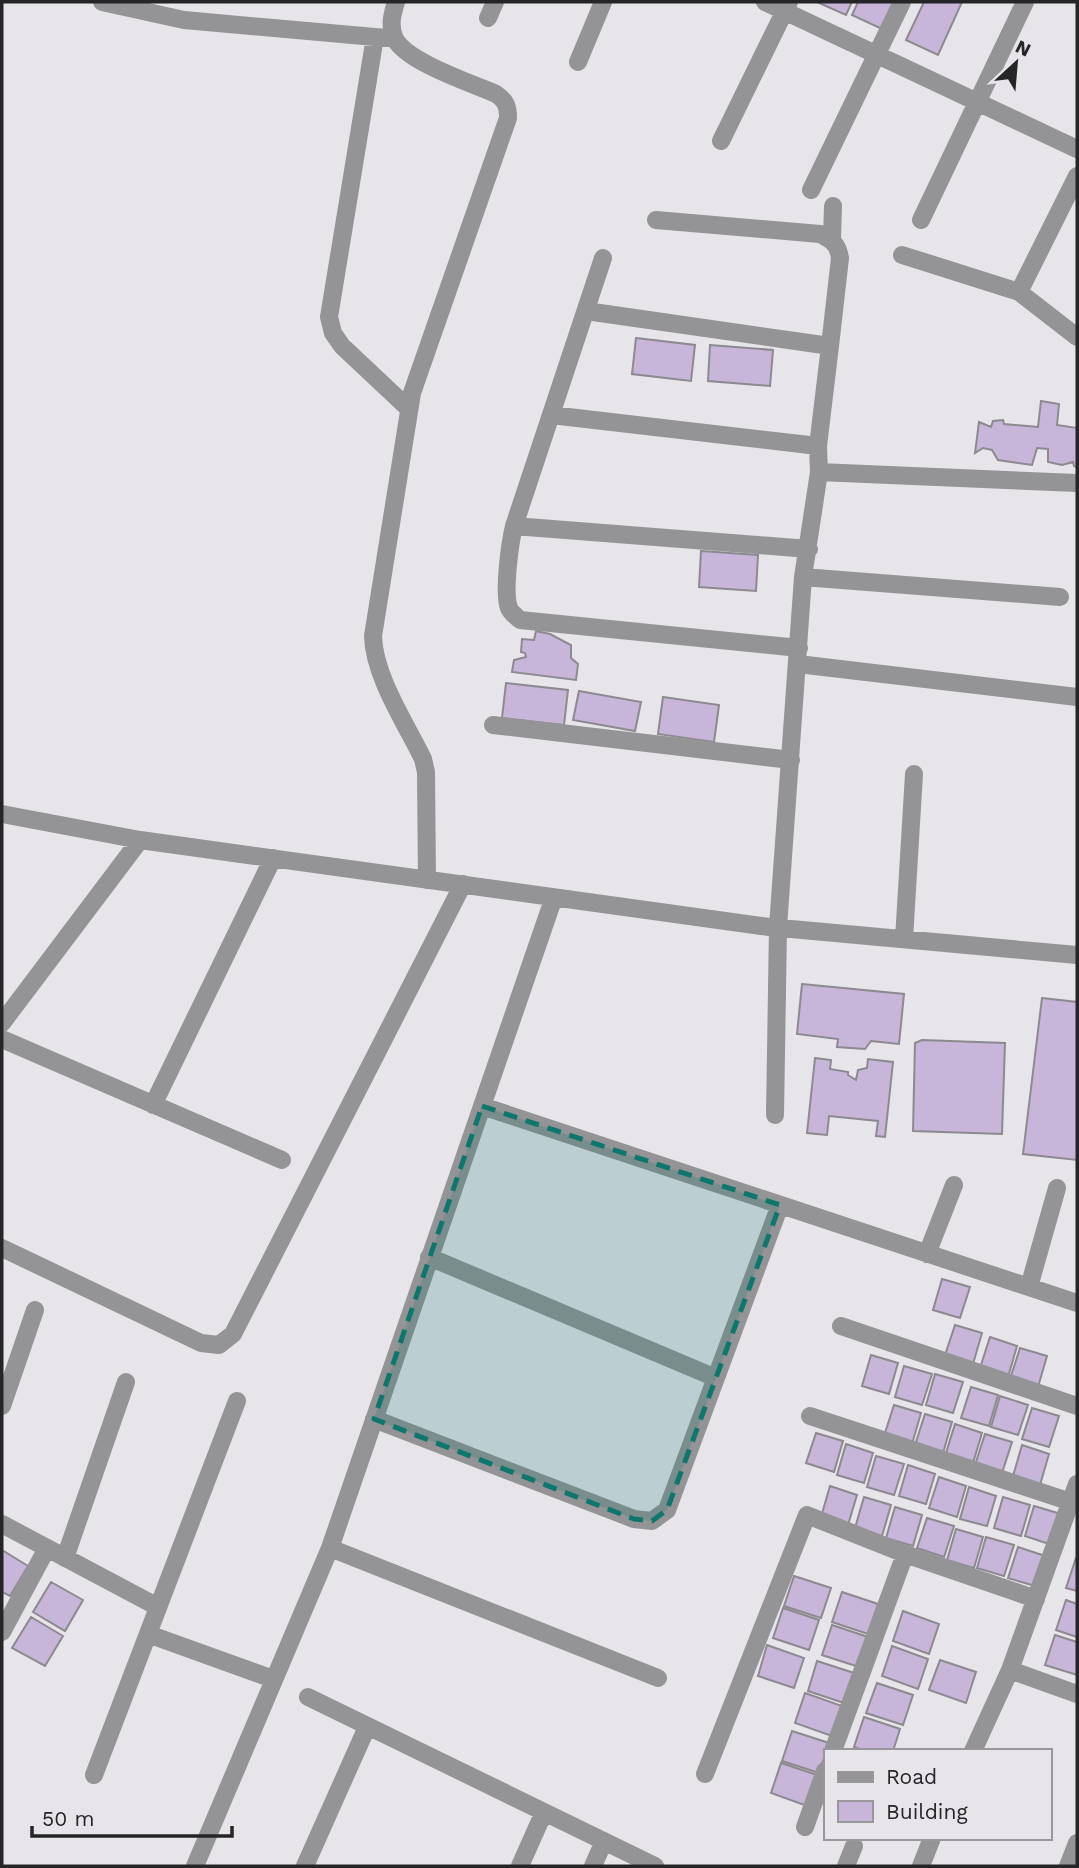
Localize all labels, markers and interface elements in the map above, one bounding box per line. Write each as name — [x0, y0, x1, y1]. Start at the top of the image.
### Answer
north arrow — [981, 28, 1051, 98]
text: N — [1012, 35, 1035, 62]
legend — [824, 1749, 1051, 1840]
text: Road — [886, 1764, 937, 1789]
scale bar — [32, 1794, 231, 1838]
text: Building — [886, 1799, 968, 1824]
text: 50 m — [42, 1806, 94, 1831]

